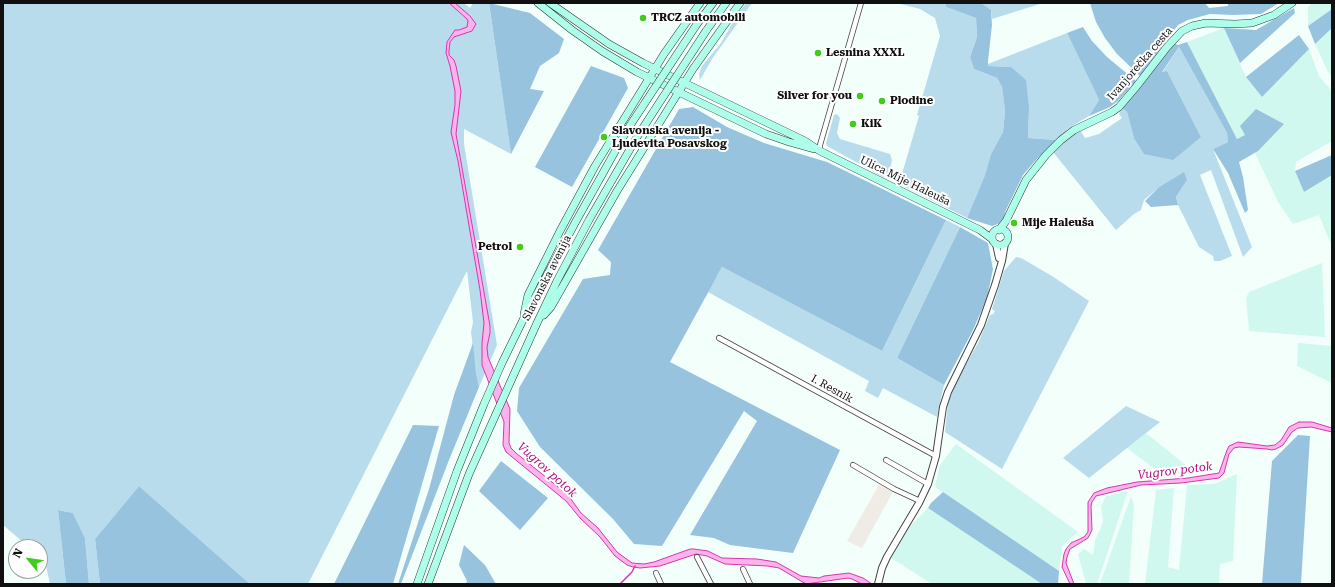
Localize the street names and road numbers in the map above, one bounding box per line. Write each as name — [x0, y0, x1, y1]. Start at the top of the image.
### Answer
street label: Ivanjorečka cesta — [1105, 25, 1175, 103]
street label: Ulica Mije Haleuša — [858, 153, 952, 209]
street label: Slavonska avenija — [520, 233, 574, 323]
street label: I. Resnik — [809, 372, 855, 406]

